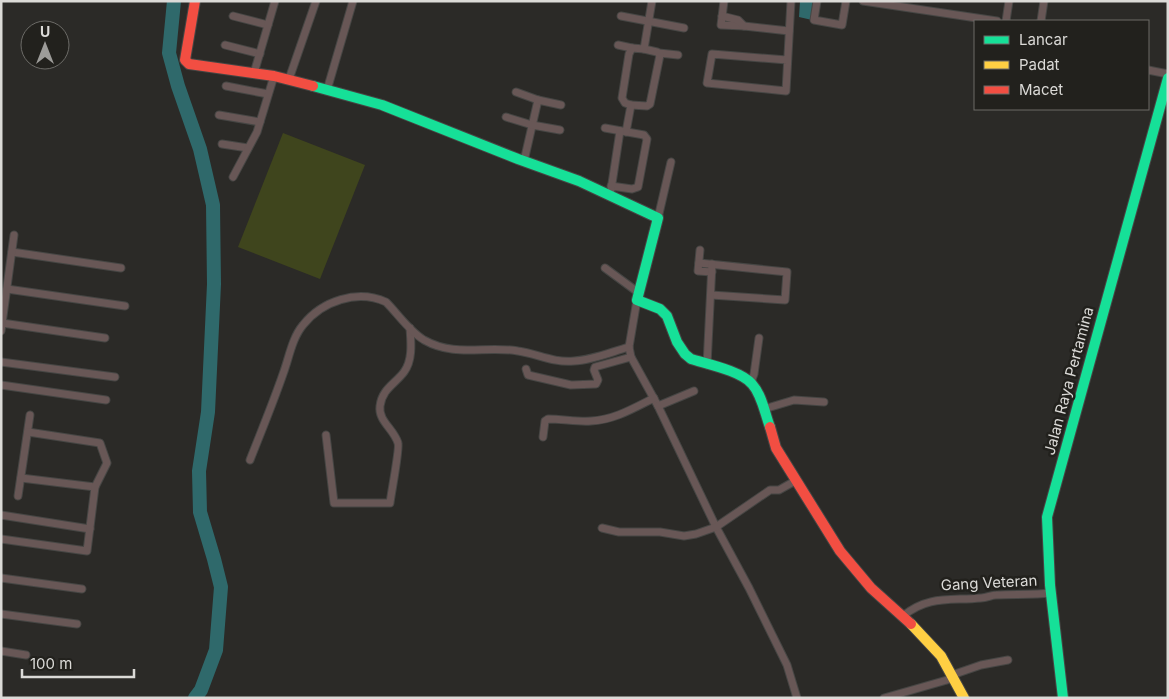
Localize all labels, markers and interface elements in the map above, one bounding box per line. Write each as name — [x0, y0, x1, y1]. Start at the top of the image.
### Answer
north arrow — [20, 20, 70, 70]
legend — [974, 20, 1149, 110]
text: U — [40, 23, 50, 40]
text: Lancar — [1019, 30, 1068, 49]
text: Padat — [1019, 55, 1060, 74]
text: Macet — [1019, 80, 1063, 99]
street label: Jalan Raya Pertamina — [1040, 305, 1097, 457]
street label: Gang Veteran — [940, 570, 1038, 595]
scale bar — [22, 646, 135, 678]
text: 100 m — [30, 654, 72, 673]

